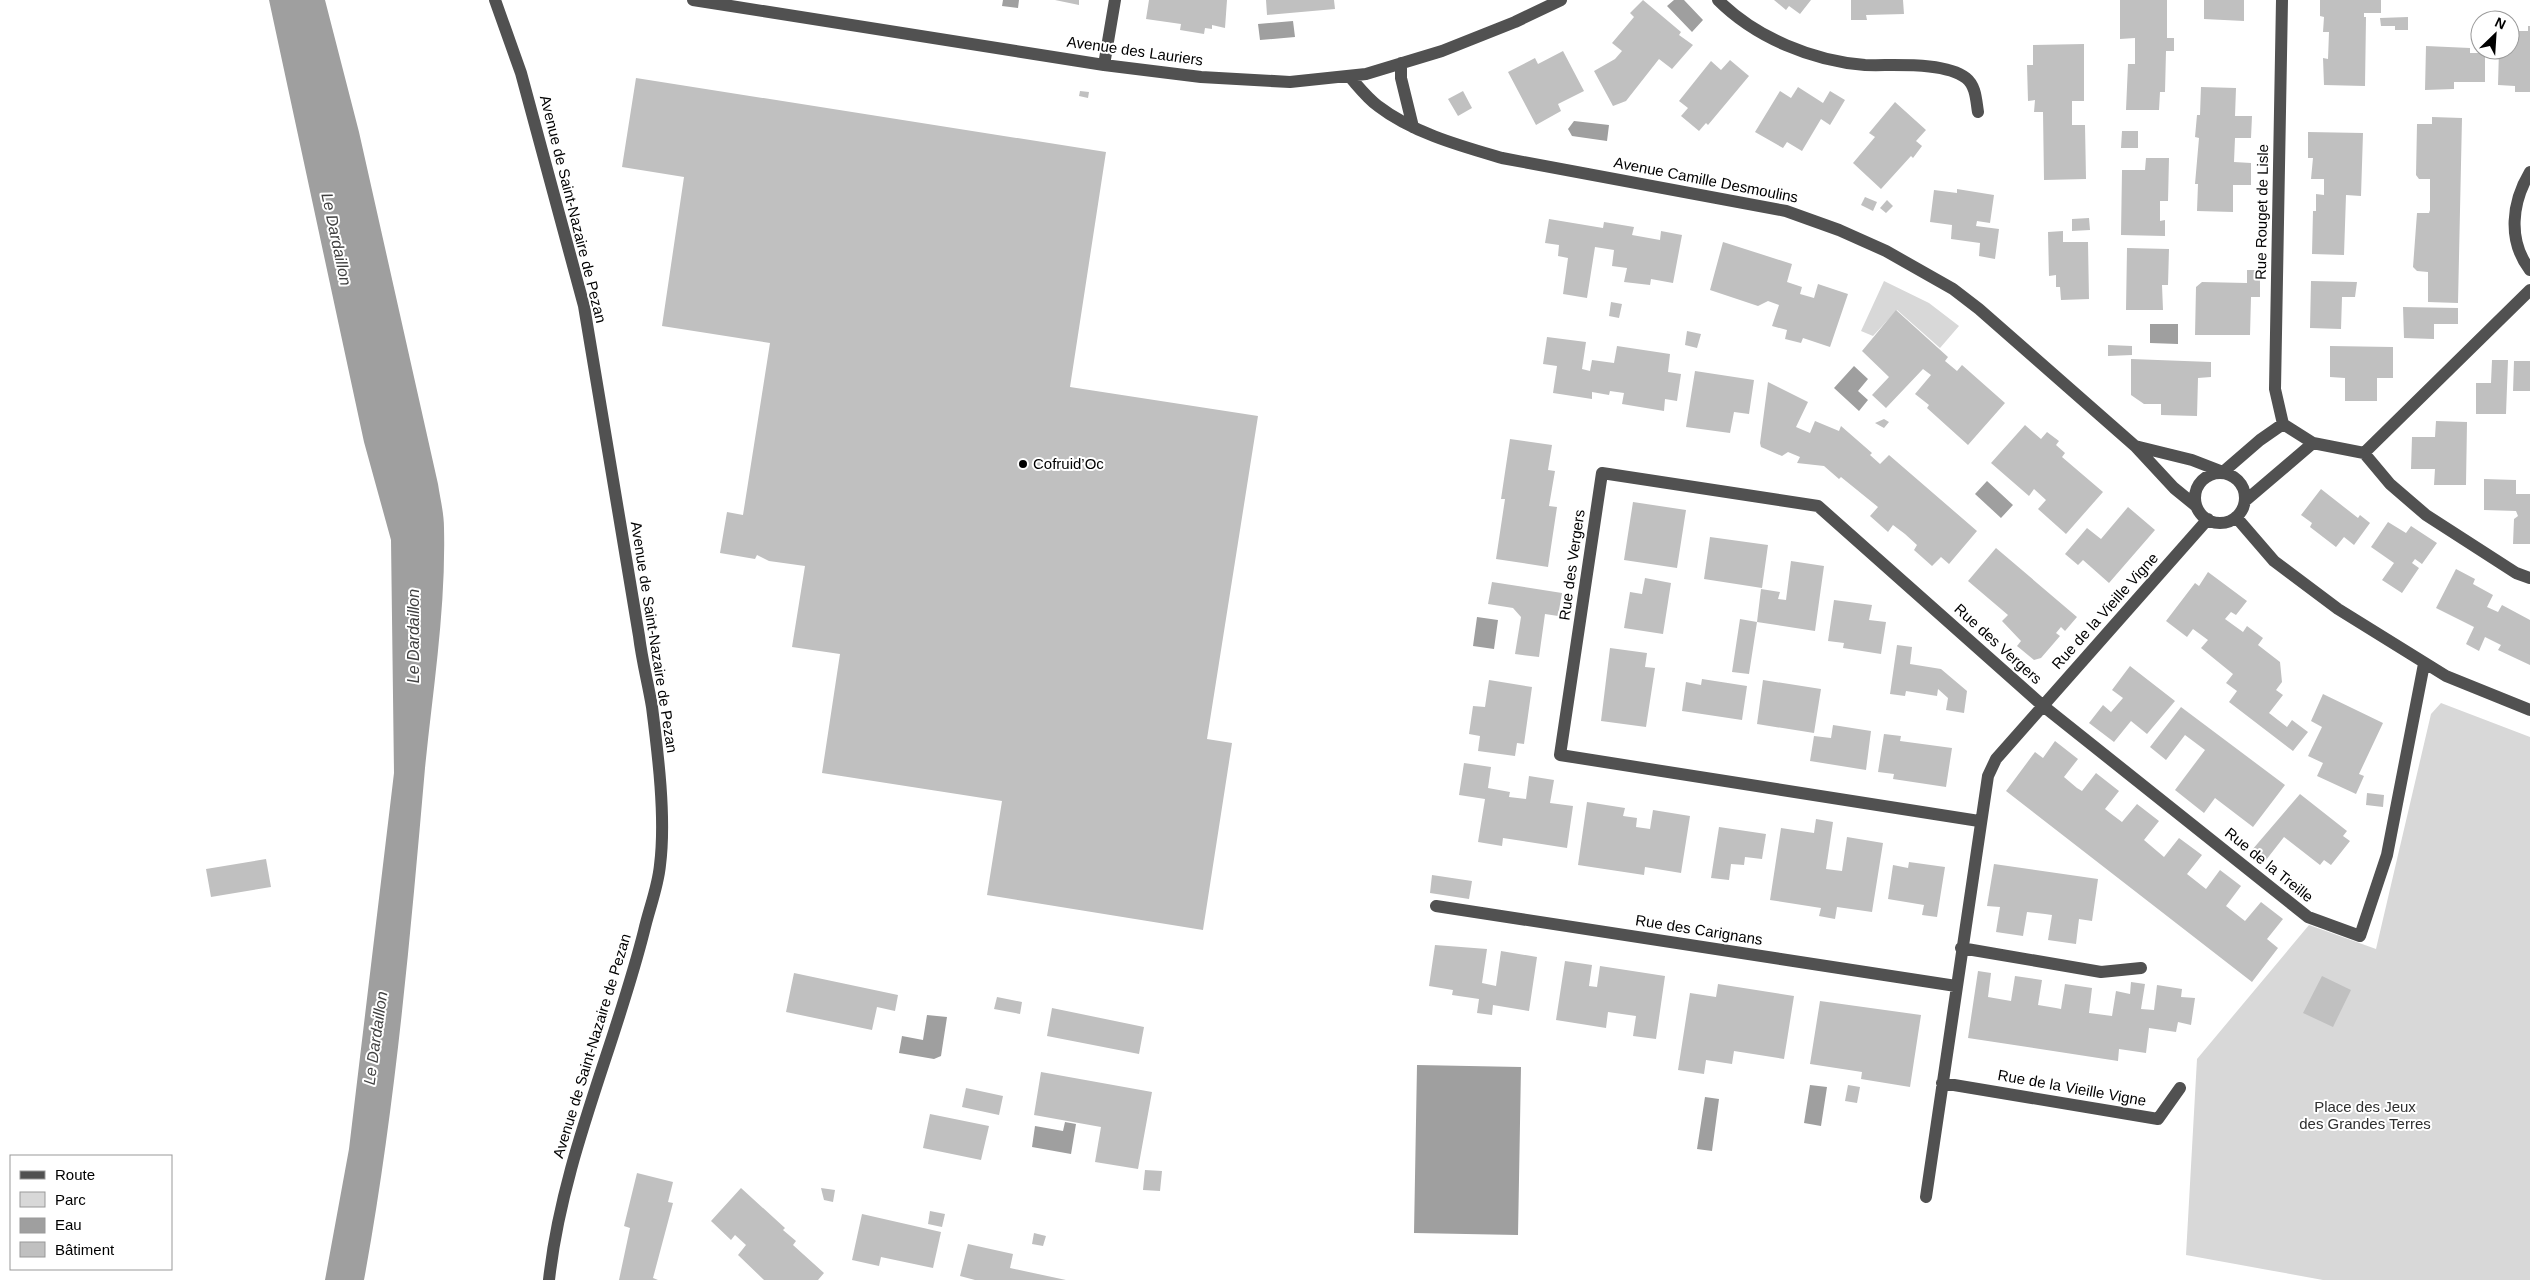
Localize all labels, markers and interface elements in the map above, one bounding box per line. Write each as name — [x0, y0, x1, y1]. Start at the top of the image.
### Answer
north arrow — [2470, 10, 2520, 60]
text: N — [2493, 14, 2508, 33]
street label: Avenue des Lauriers — [1066, 33, 1204, 68]
street label: Avenue de Saint-Nazaire de Pezan — [537, 93, 610, 324]
street label: Rue Rouget de Lisle — [2252, 144, 2271, 280]
street label: Avenue Camille Desmoulins — [1613, 153, 1800, 206]
water label: Le Dardaillon — [318, 191, 355, 287]
place label: Cofruid’Oc — [1033, 455, 1104, 472]
marker: Cofruid’Oc — [1017, 458, 1029, 470]
street label: Rue des Vergers — [1555, 508, 1588, 621]
street label: Avenue de Saint-Nazaire de Pezan — [628, 520, 681, 754]
street label: Rue de la Vieille Vigne — [2048, 549, 2161, 672]
water label: Le Dardaillon — [405, 589, 422, 683]
street label: Rue des Vergers — [1951, 600, 2046, 687]
street label: Rue de la Treille — [2222, 824, 2317, 905]
street label: Rue des Carignans — [1634, 911, 1764, 948]
street label: Avenue de Saint-Nazaire de Pezan — [549, 931, 634, 1160]
water label: Le Dardaillon — [361, 990, 390, 1086]
street label: Rue de la Vieille Vigne — [1997, 1066, 2148, 1109]
park label: Place des Jeux des Grandes Terres — [2299, 1098, 2431, 1132]
legend — [10, 1155, 172, 1270]
text: Route — [55, 1166, 95, 1183]
text: Parc — [55, 1191, 86, 1208]
text: Eau — [55, 1216, 82, 1233]
text: Bâtiment — [55, 1241, 115, 1258]

